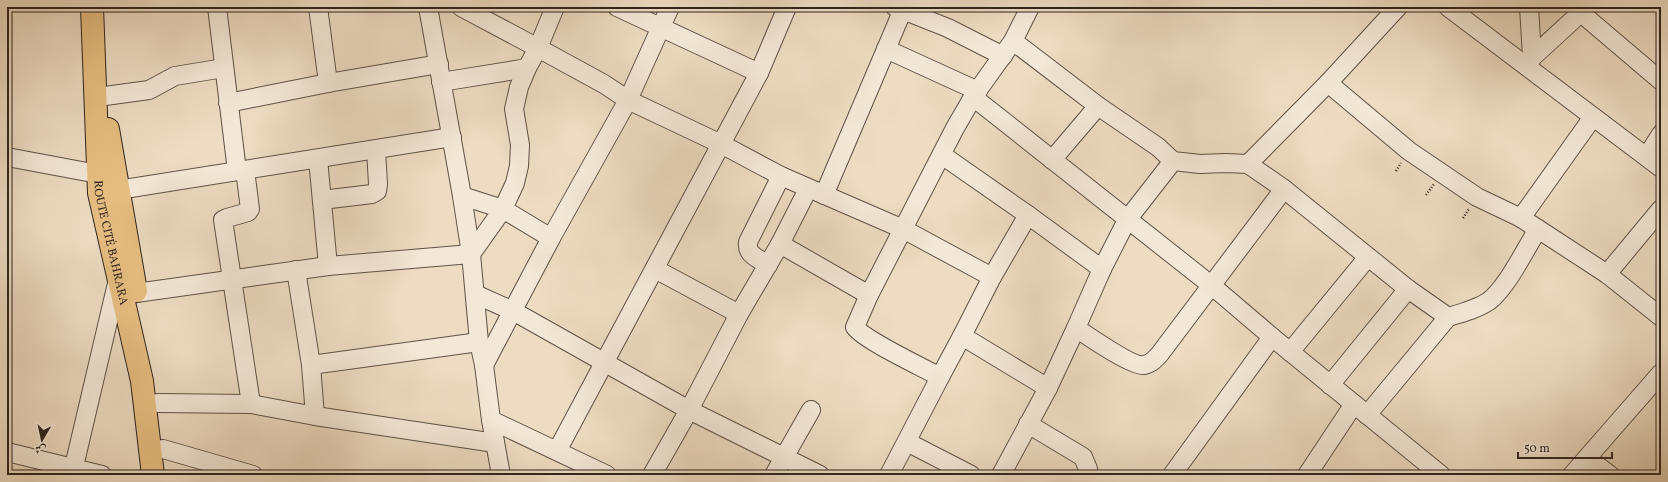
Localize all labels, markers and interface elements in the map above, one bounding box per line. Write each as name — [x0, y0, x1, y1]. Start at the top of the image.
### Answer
street label: ROUTE CITÉ BAHRARA — [90, 180, 132, 307]
north arrow — [22, 420, 62, 460]
scale bar — [1518, 434, 1612, 460]
text: ش — [34, 440, 47, 457]
text: 50 m — [1524, 441, 1550, 457]

